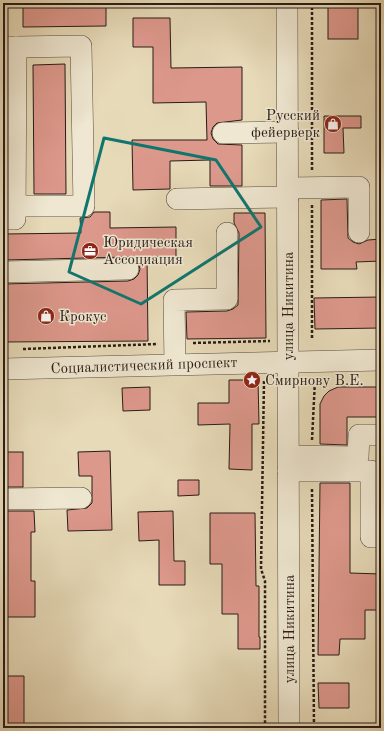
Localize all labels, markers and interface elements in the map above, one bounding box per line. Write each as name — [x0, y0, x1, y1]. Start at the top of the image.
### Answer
place label: Русский фейерверк — [251, 109, 320, 141]
shop icon: Русский фейерверк — [323, 114, 343, 134]
place label: Юридическая Ассоциация — [103, 236, 193, 268]
office icon: Юридическая Ассоциация — [80, 241, 100, 261]
street label: улица Никитина — [282, 251, 297, 360]
shop icon: Крокус — [36, 306, 56, 326]
place label: Крокус — [59, 310, 107, 325]
street label: Социалистический проспект — [50, 356, 238, 377]
place icon: Смирнову В.Е. — [242, 370, 262, 390]
place label: Смирнову В.Е. — [265, 374, 364, 389]
street label: улица Никитина — [283, 574, 298, 683]

